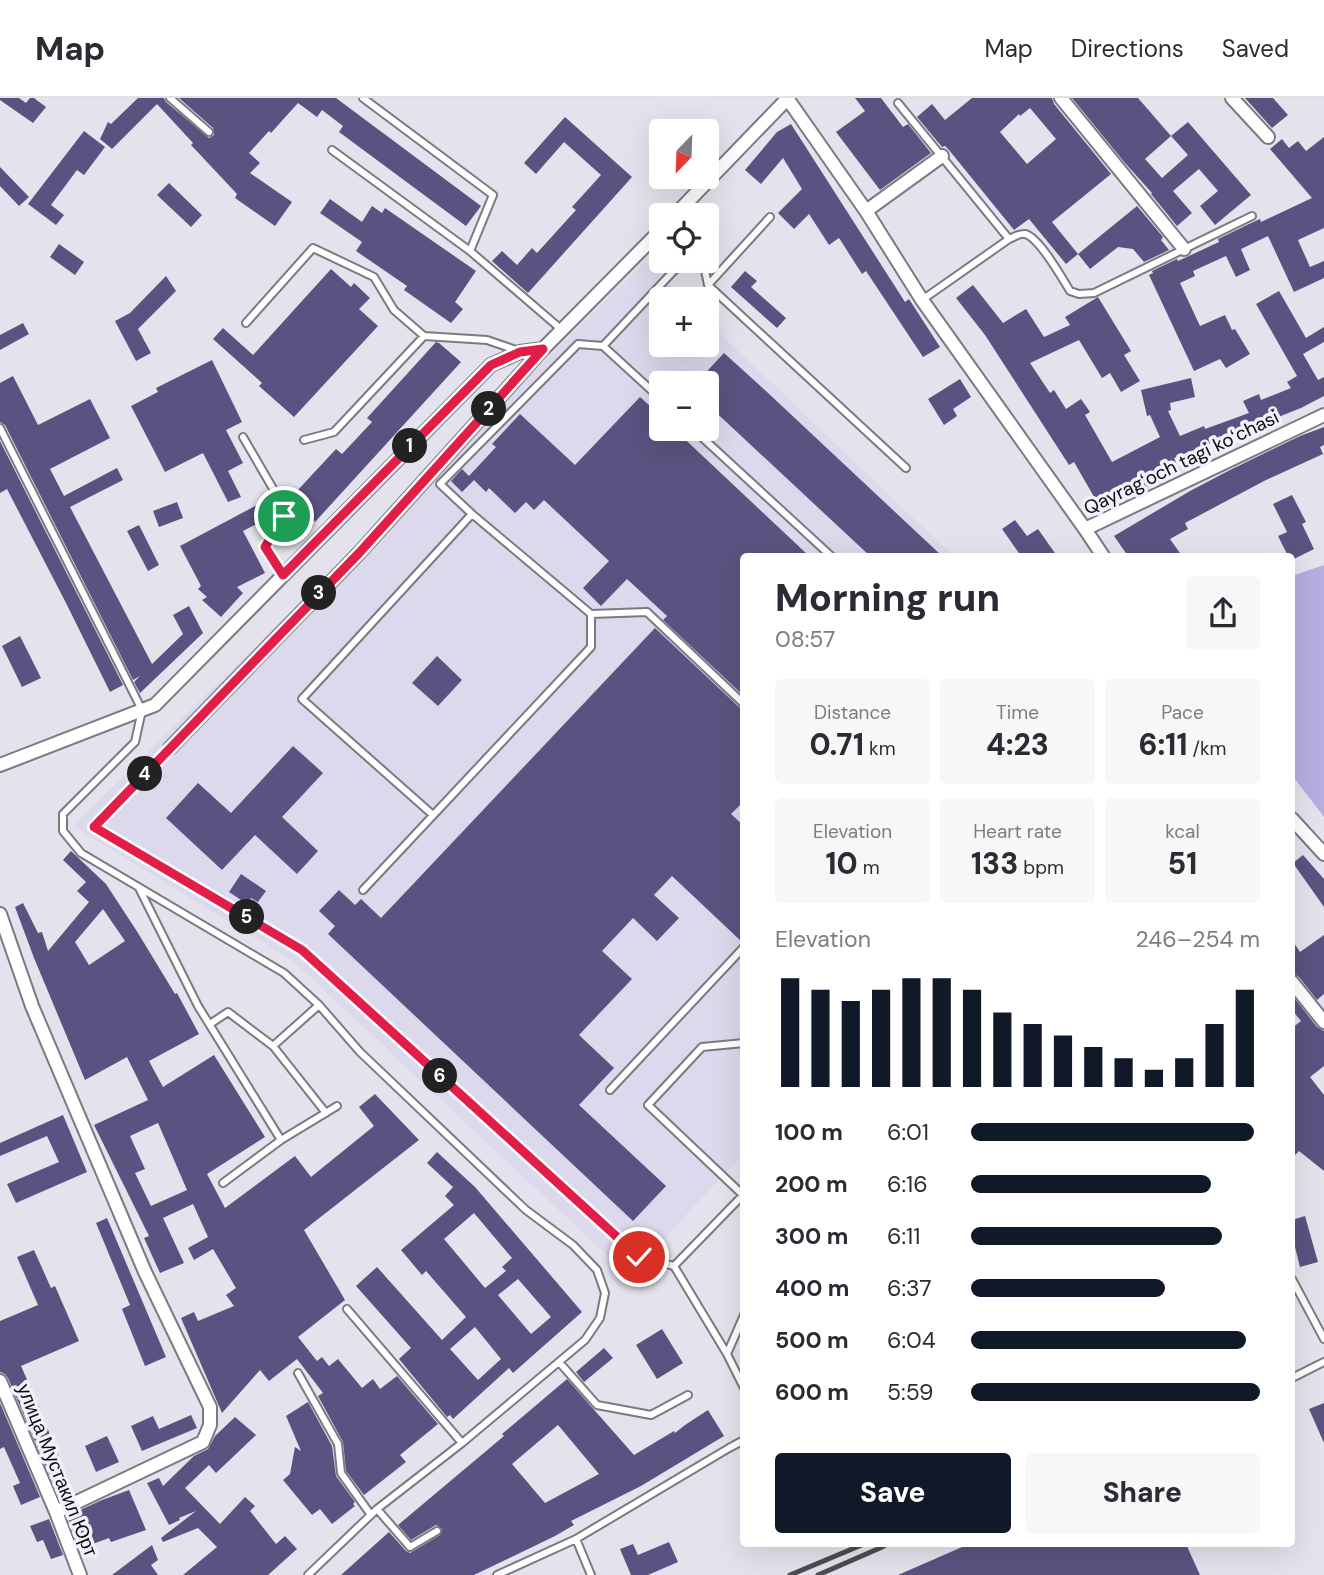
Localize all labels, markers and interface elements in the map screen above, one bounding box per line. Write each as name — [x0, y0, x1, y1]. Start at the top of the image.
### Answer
text: Map — [35, 27, 105, 70]
text: Map — [985, 33, 1033, 64]
text: Directions — [1071, 33, 1184, 64]
text: Saved — [1222, 33, 1289, 64]
north arrow — [649, 119, 719, 189]
map controls — [649, 119, 719, 441]
button: locate — [649, 203, 719, 273]
button: + — [649, 287, 719, 357]
button: − — [649, 371, 719, 441]
pin: 2 — [472, 392, 506, 426]
text: 2 — [483, 396, 494, 421]
street label: Qayragʻoch tagi koʻchasi — [1079, 404, 1283, 521]
pin: 1 — [392, 428, 428, 464]
text: 1 — [406, 433, 413, 458]
pin — [254, 486, 314, 546]
icon: arrive — [265, 497, 303, 535]
text: Morning run — [775, 573, 1000, 623]
pin: 3 — [302, 575, 336, 610]
button: share — [1186, 576, 1260, 650]
text: 3 — [313, 580, 324, 605]
text: 08:57 — [775, 624, 835, 654]
text: Distance — [814, 700, 891, 725]
text: Time — [996, 700, 1039, 725]
text: Pace — [1161, 700, 1204, 725]
text: 0.71 — [809, 725, 864, 764]
text: 4:23 — [986, 725, 1049, 764]
text: 6:11 — [1138, 725, 1187, 764]
text: km — [864, 736, 896, 761]
text: /km — [1187, 736, 1227, 761]
pin: 4 — [128, 756, 162, 792]
text: 4 — [138, 761, 151, 786]
text: Elevation — [813, 819, 892, 844]
text: Heart rate — [973, 819, 1062, 844]
text: kcal — [1165, 819, 1200, 844]
text: 10 — [825, 844, 858, 883]
text: 133 — [971, 844, 1018, 883]
text: 51 — [1168, 844, 1197, 883]
text: m — [858, 855, 880, 880]
text: bpm — [1018, 855, 1064, 880]
pin: 5 — [230, 900, 264, 934]
text: 5 — [241, 904, 252, 929]
text: Elevation — [775, 924, 871, 954]
text: 246–254 m — [1136, 924, 1260, 954]
pin: 6 — [422, 1058, 458, 1094]
text: 6 — [433, 1063, 446, 1088]
text: 100 m — [775, 1117, 843, 1147]
text: 6:01 — [887, 1117, 929, 1147]
text: 200 m — [775, 1169, 848, 1199]
text: 6:16 — [887, 1169, 928, 1199]
text: 300 m — [775, 1221, 848, 1251]
text: 6:11 — [887, 1221, 920, 1251]
pin — [609, 1227, 669, 1287]
icon: check — [620, 1238, 658, 1276]
text: 400 m — [775, 1273, 849, 1303]
text: 6:37 — [887, 1273, 932, 1303]
text: 500 m — [775, 1325, 849, 1355]
text: 6:04 — [887, 1325, 936, 1355]
text: 600 m — [775, 1377, 849, 1407]
text: 5:59 — [887, 1377, 933, 1407]
street label: улица Мустакил Юрт — [11, 1380, 104, 1561]
button: Save — [775, 1453, 1011, 1533]
button: Share — [1025, 1453, 1260, 1533]

